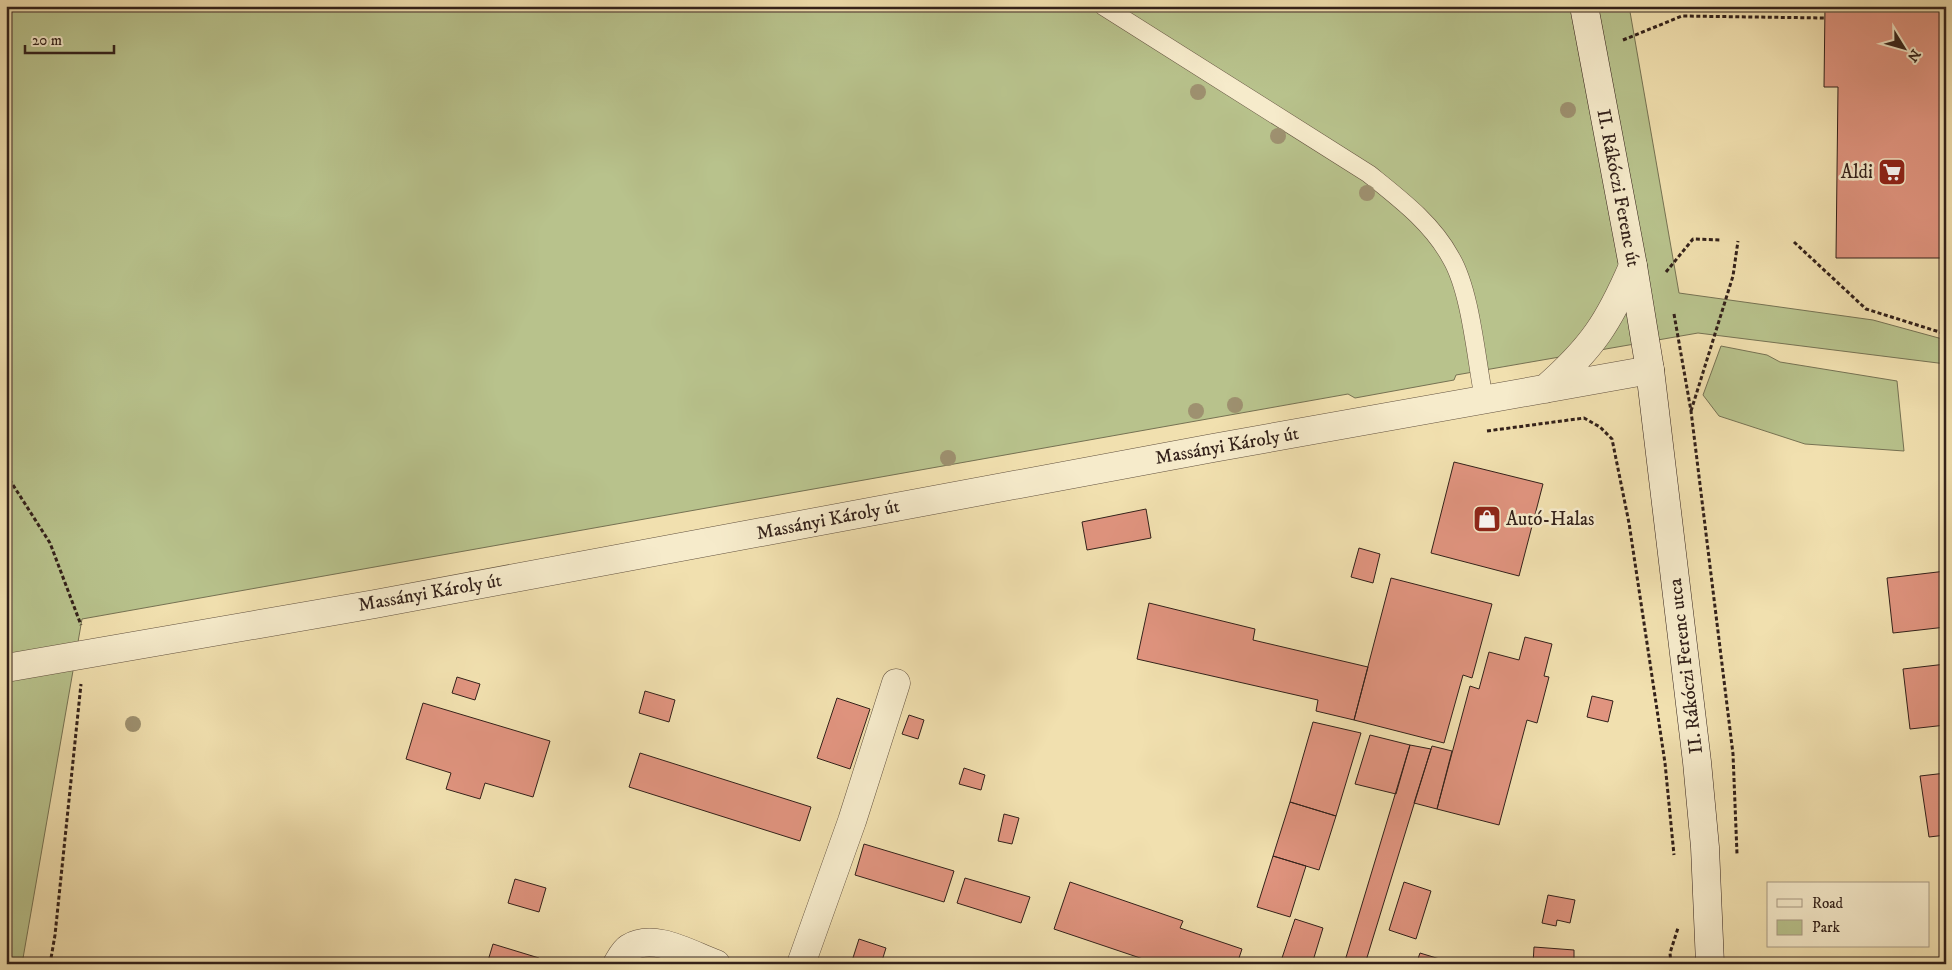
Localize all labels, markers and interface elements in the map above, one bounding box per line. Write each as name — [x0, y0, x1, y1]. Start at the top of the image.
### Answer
scale bar — [25, 22, 114, 54]
north arrow — [1880, 22, 1930, 72]
text: 20 m — [32, 31, 62, 50]
text: N — [1903, 45, 1924, 66]
street label: II. Rákóczi Ferenc út — [1591, 107, 1645, 269]
supermarket icon: Aldi — [1877, 157, 1907, 187]
place label: Aldi — [1841, 161, 1873, 184]
street label: Massányi Károly út — [1153, 422, 1301, 470]
street label: Massányi Károly út — [754, 495, 902, 545]
shop icon: Autó-Halas — [1472, 504, 1502, 534]
place label: Autó-Halas — [1506, 508, 1594, 531]
street label: Massányi Károly út — [356, 569, 504, 617]
street label: II. Rákóczi Ferenc utca — [1664, 577, 1708, 755]
legend — [1767, 882, 1930, 948]
text: Road — [1812, 894, 1844, 913]
text: Park — [1812, 918, 1841, 937]

